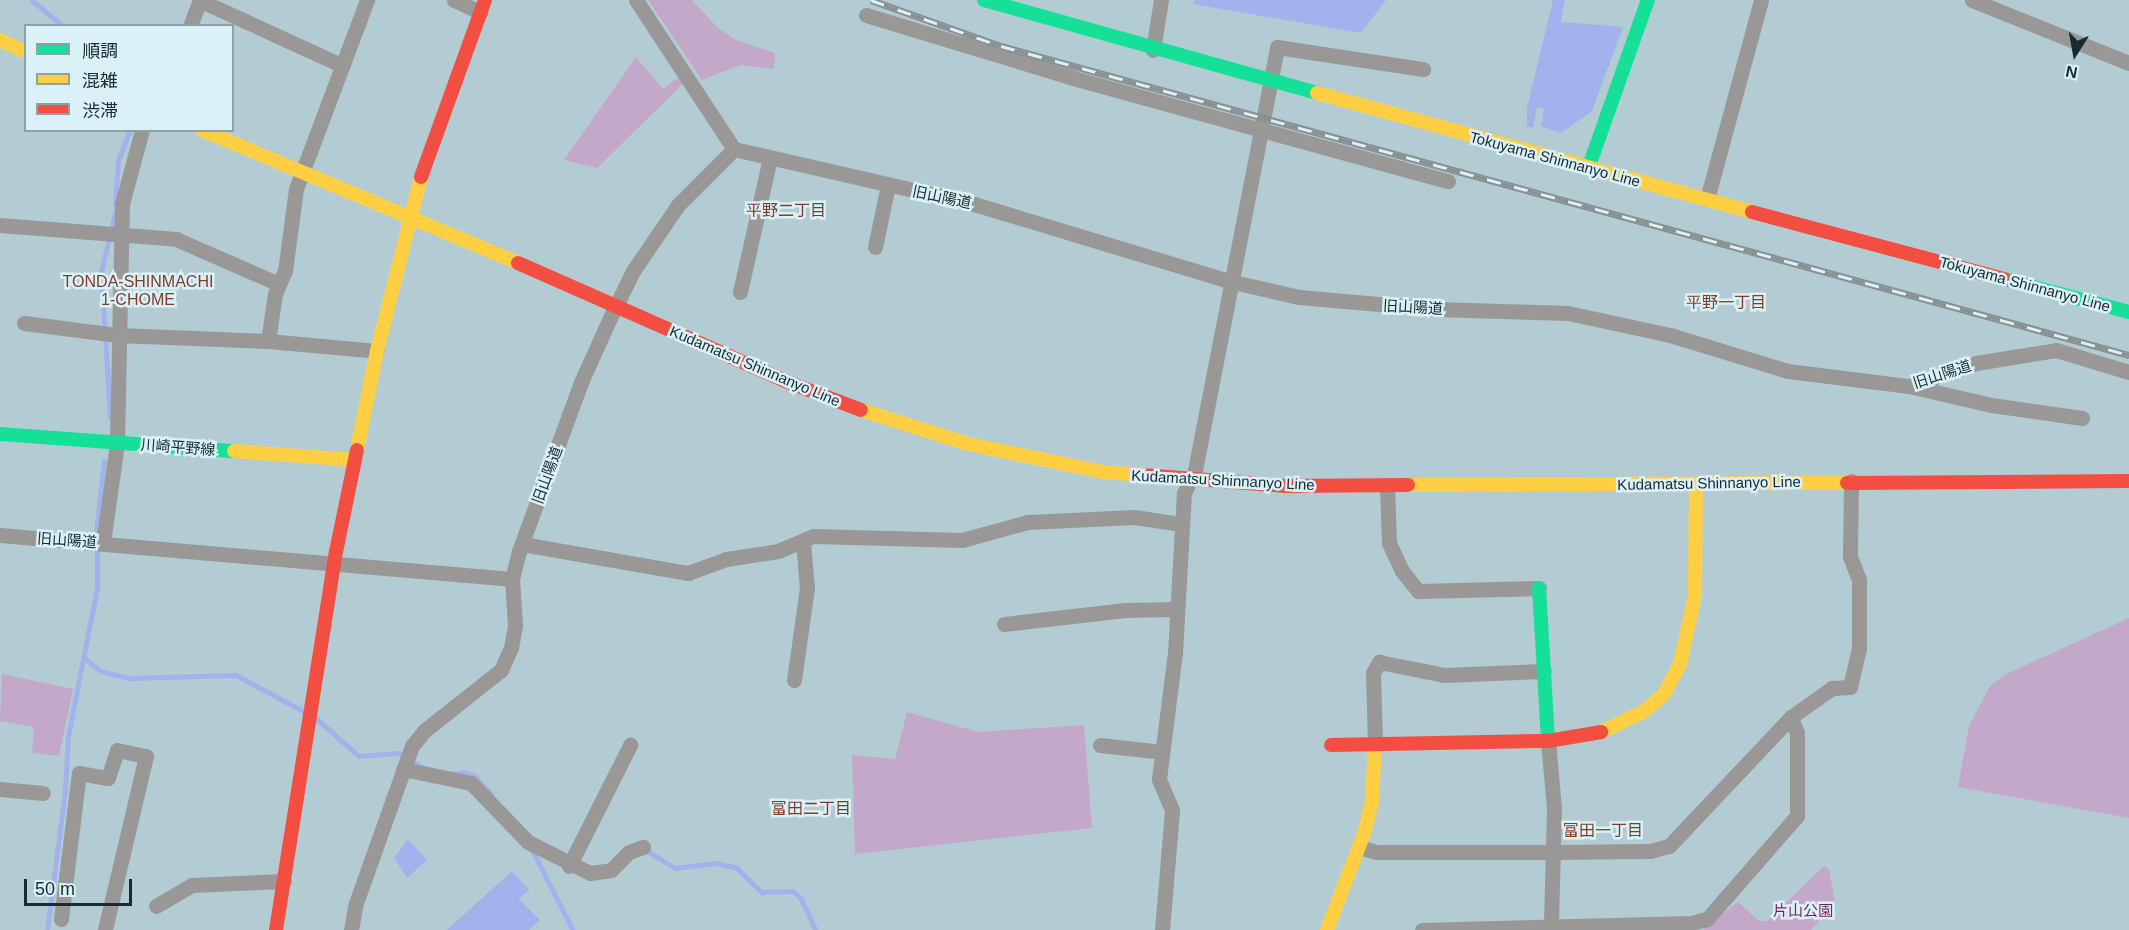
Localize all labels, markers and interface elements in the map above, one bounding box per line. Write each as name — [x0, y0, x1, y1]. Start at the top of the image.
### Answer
legend — [24, 24, 234, 132]
north arrow — [2045, 24, 2105, 84]
text: 順調 — [82, 41, 118, 61]
text: N — [2064, 63, 2079, 82]
text: 混雑 — [82, 71, 118, 91]
text: 渋滞 — [82, 101, 118, 121]
street label: Tokuyama Shinnanyo Line — [1468, 128, 1642, 190]
street label: 旧山陽道 — [911, 182, 973, 212]
district label: 平野二丁目 — [746, 201, 826, 221]
street label: Tokuyama Shinnanyo Line — [1938, 253, 2112, 315]
district label: TONDA-SHINMACHI 1-CHOME — [51, 272, 225, 310]
district label: 平野一丁目 — [1686, 293, 1766, 313]
street label: 旧山陽道 — [1383, 296, 1443, 318]
street label: Kudamatsu Shinnanyo Line — [667, 322, 843, 410]
street label: 旧山陽道 — [1911, 356, 1973, 392]
street label: 川崎平野線 — [140, 435, 216, 459]
street label: 旧山陽道 — [528, 444, 566, 506]
street label: Kudamatsu Shinnanyo Line — [1131, 466, 1315, 494]
street label: Kudamatsu Shinnanyo Line — [1617, 472, 1801, 494]
street label: 旧山陽道 — [36, 529, 98, 551]
district label: 富田二丁目 — [771, 799, 851, 819]
district label: 富田一丁目 — [1563, 821, 1643, 841]
scale bar — [27, 867, 135, 905]
text: 50 m — [35, 879, 75, 899]
park label: 片山公園 — [1773, 902, 1833, 920]

